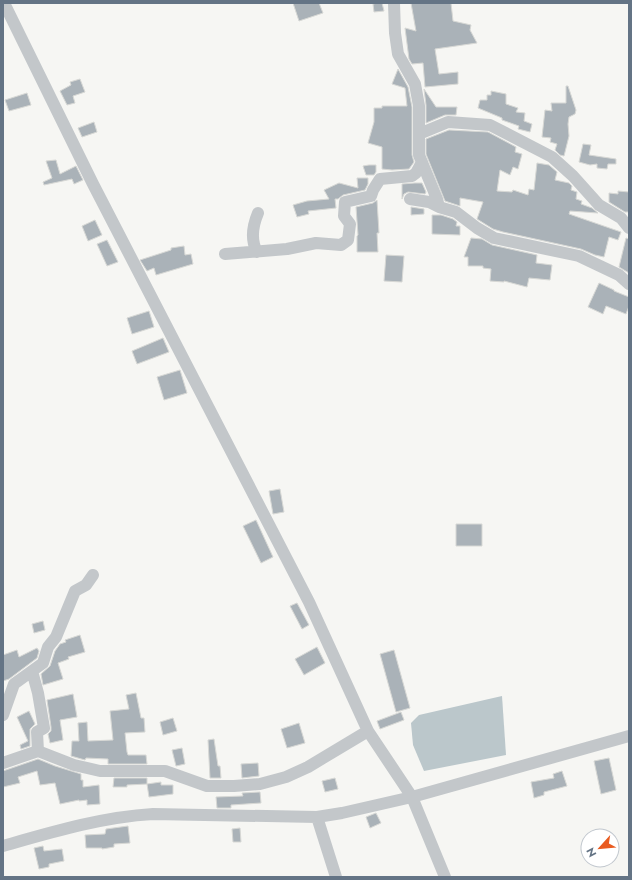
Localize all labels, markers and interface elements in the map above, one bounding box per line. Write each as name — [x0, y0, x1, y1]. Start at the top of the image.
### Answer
north arrow — [580, 828, 620, 868]
text: N — [582, 845, 600, 860]

